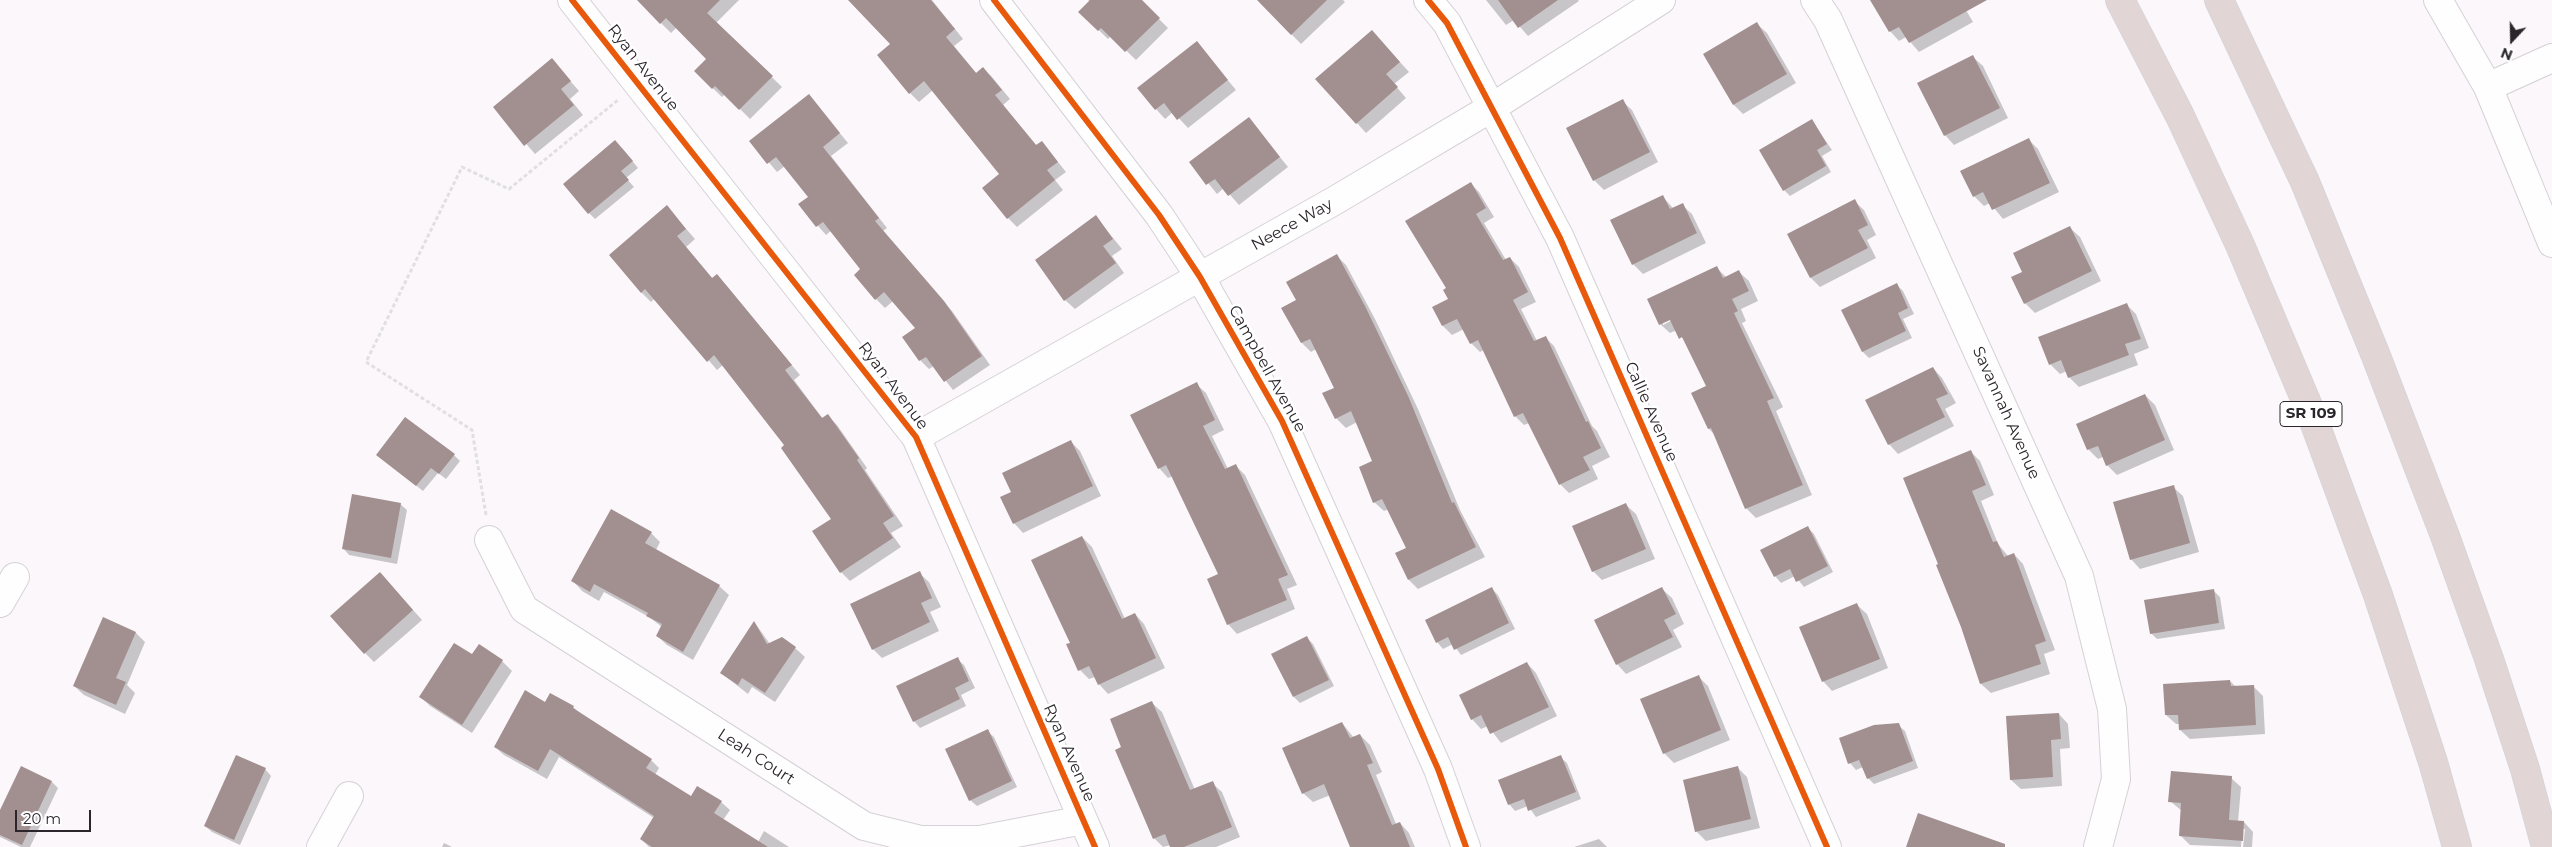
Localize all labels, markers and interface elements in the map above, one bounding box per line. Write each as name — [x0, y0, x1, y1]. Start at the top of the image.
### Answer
north arrow — [2487, 15, 2537, 65]
street label: Ryan Avenue — [603, 21, 683, 115]
text: N — [2498, 44, 2515, 64]
street label: Neece Way — [1248, 195, 1336, 255]
street label: Campbell Avenue — [1224, 302, 1310, 436]
street label: Ryan Avenue — [854, 338, 932, 434]
street label: Savannah Avenue — [1968, 344, 2044, 482]
street label: Callie Avenue — [1620, 359, 1682, 465]
road number: SR 109 — [2280, 402, 2342, 426]
street label: Ryan Avenue — [1039, 701, 1099, 805]
street label: Leah Court — [714, 725, 798, 789]
scale bar — [18, 800, 94, 832]
text: 20 m — [23, 809, 61, 828]

